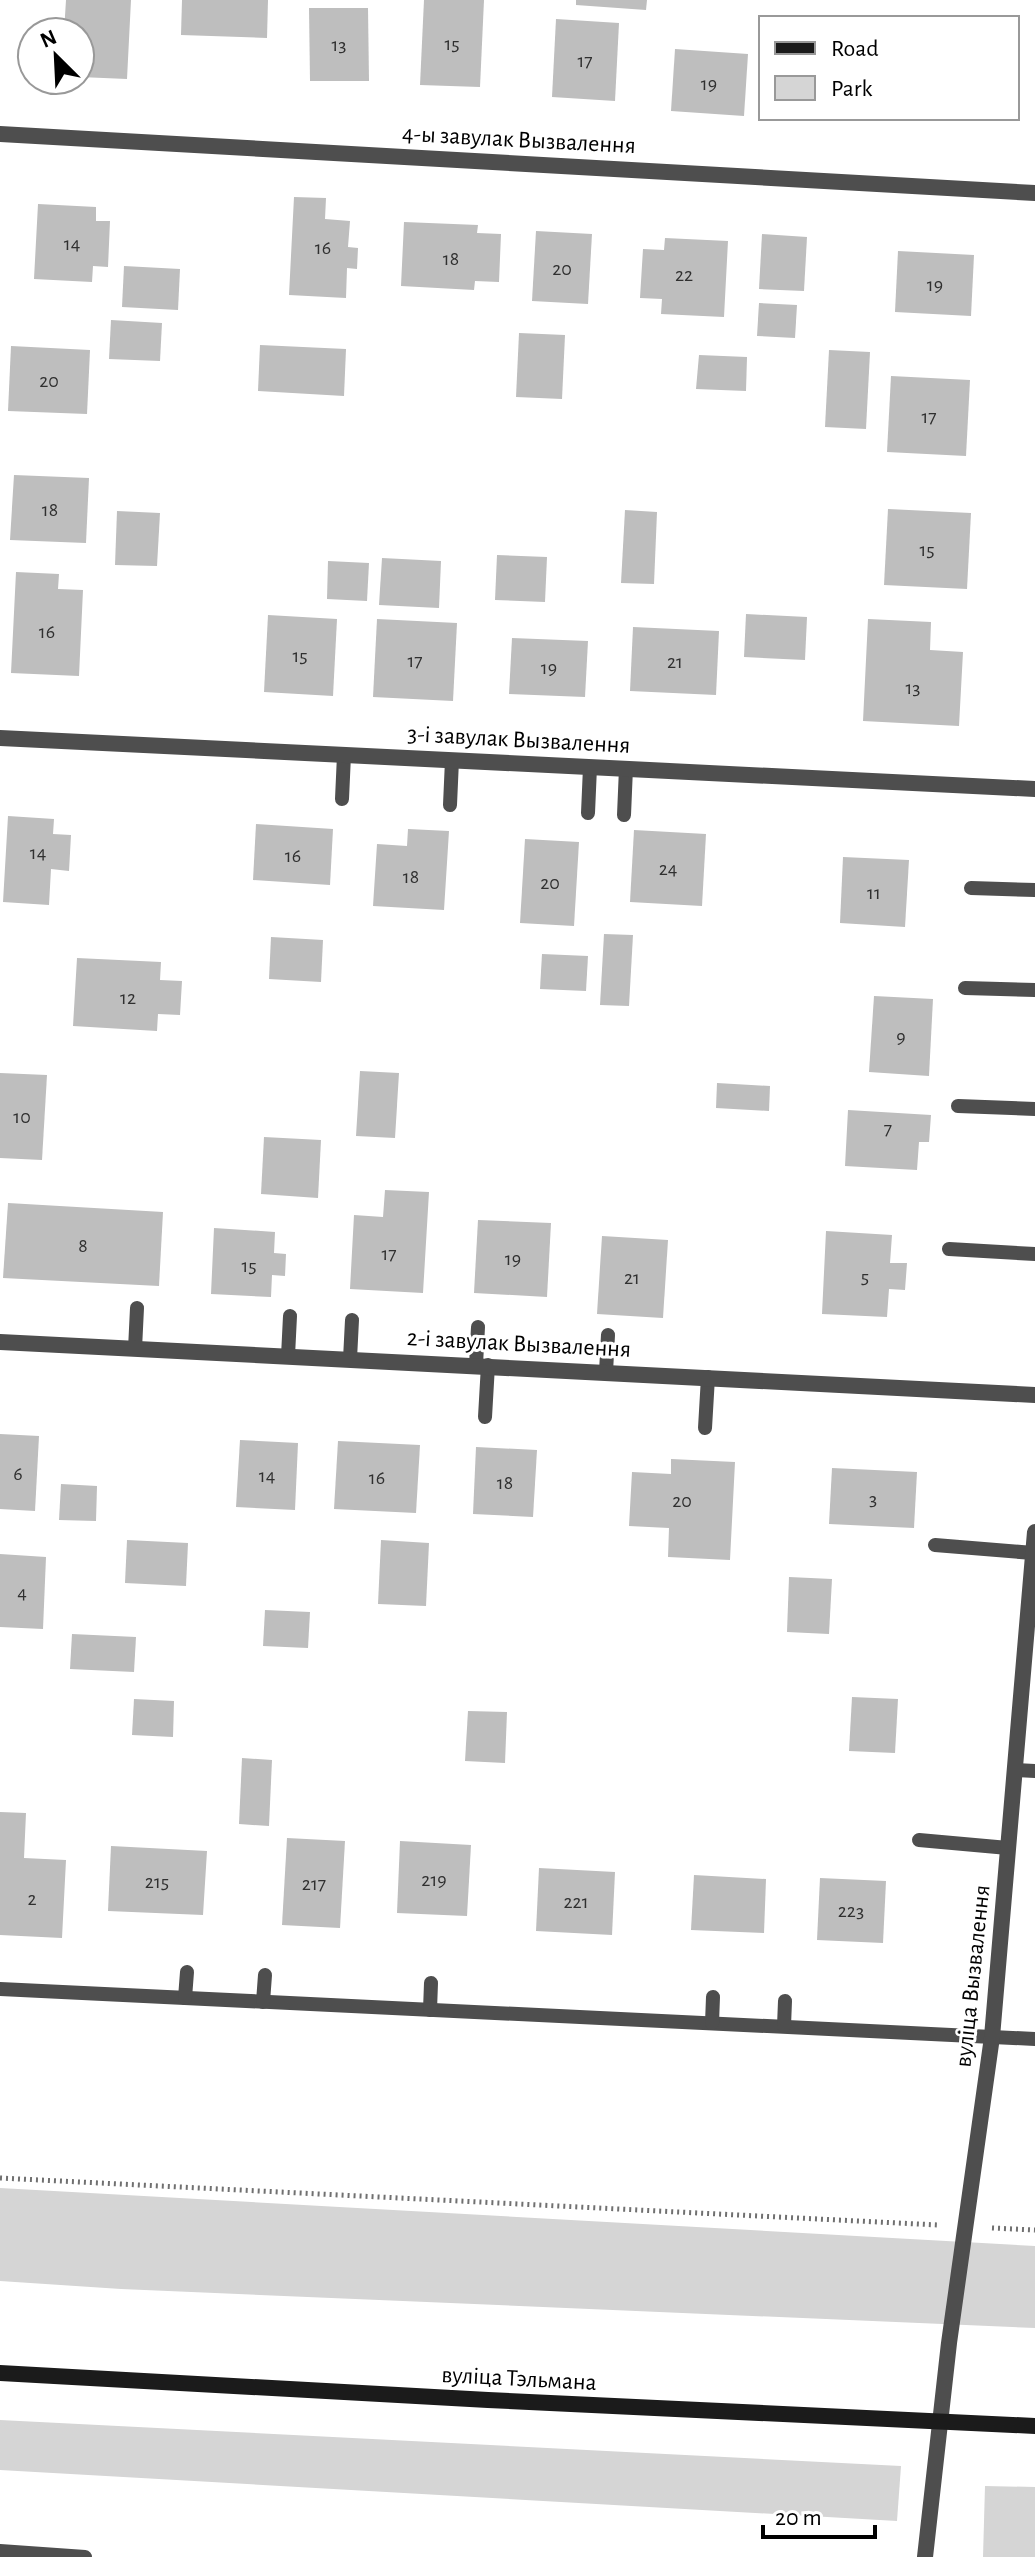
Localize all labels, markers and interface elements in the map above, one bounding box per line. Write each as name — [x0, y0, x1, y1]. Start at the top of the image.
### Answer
north arrow — [16, 16, 96, 96]
legend — [759, 16, 1019, 120]
text: N — [37, 25, 60, 52]
house number: 15 — [444, 34, 460, 54]
house number: 13 — [331, 35, 347, 55]
text: Road — [831, 37, 879, 61]
house number: 17 — [577, 51, 593, 71]
house number: 19 — [701, 74, 717, 94]
text: Park — [831, 77, 872, 101]
street label: 4-ы завулак Вызвалення — [402, 122, 636, 158]
house number: 14 — [64, 234, 80, 254]
house number: 16 — [315, 238, 331, 258]
house number: 18 — [443, 249, 459, 269]
house number: 20 — [552, 259, 572, 279]
house number: 22 — [675, 265, 693, 285]
house number: 19 — [927, 275, 943, 295]
house number: 20 — [39, 371, 59, 391]
house number: 17 — [921, 407, 937, 427]
house number: 18 — [42, 500, 58, 520]
house number: 15 — [919, 540, 935, 560]
house number: 16 — [39, 622, 55, 642]
house number: 15 — [292, 646, 308, 666]
house number: 17 — [407, 651, 423, 671]
house number: 21 — [667, 652, 683, 672]
house number: 19 — [541, 658, 557, 678]
house number: 13 — [905, 678, 921, 698]
street label: 3-і завулак Вызвалення — [407, 722, 631, 758]
house number: 14 — [30, 843, 46, 863]
house number: 16 — [285, 846, 301, 866]
house number: 24 — [659, 859, 677, 879]
house number: 18 — [403, 867, 419, 887]
house number: 20 — [540, 873, 560, 893]
house number: 11 — [867, 883, 881, 903]
house number: 12 — [120, 988, 136, 1008]
house number: 9 — [896, 1027, 906, 1047]
house number: 10 — [13, 1107, 31, 1127]
house number: 7 — [884, 1119, 892, 1139]
house number: 8 — [78, 1236, 88, 1256]
house number: 17 — [381, 1244, 397, 1264]
house number: 19 — [505, 1249, 521, 1269]
house number: 15 — [241, 1256, 257, 1276]
house number: 5 — [861, 1267, 869, 1287]
house number: 21 — [624, 1268, 640, 1288]
street label: 2-і завулак Вызвалення — [406, 1326, 632, 1362]
house number: 6 — [13, 1464, 23, 1484]
house number: 14 — [259, 1466, 275, 1486]
house number: 16 — [369, 1468, 385, 1488]
house number: 18 — [497, 1473, 513, 1493]
house number: 3 — [869, 1489, 877, 1509]
house number: 20 — [672, 1491, 692, 1511]
house number: 4 — [17, 1583, 27, 1603]
house number: 219 — [421, 1870, 447, 1890]
house number: 215 — [145, 1872, 169, 1892]
house number: 217 — [302, 1874, 326, 1894]
street label: вуліца Вызвалення — [951, 1884, 995, 2069]
house number: 2 — [27, 1889, 37, 1909]
house number: 221 — [563, 1892, 589, 1912]
house number: 223 — [838, 1901, 864, 1921]
street label: вуліца Тэльмана — [441, 2363, 597, 2395]
scale bar — [763, 2489, 875, 2539]
text: 20 m — [775, 2506, 822, 2530]

